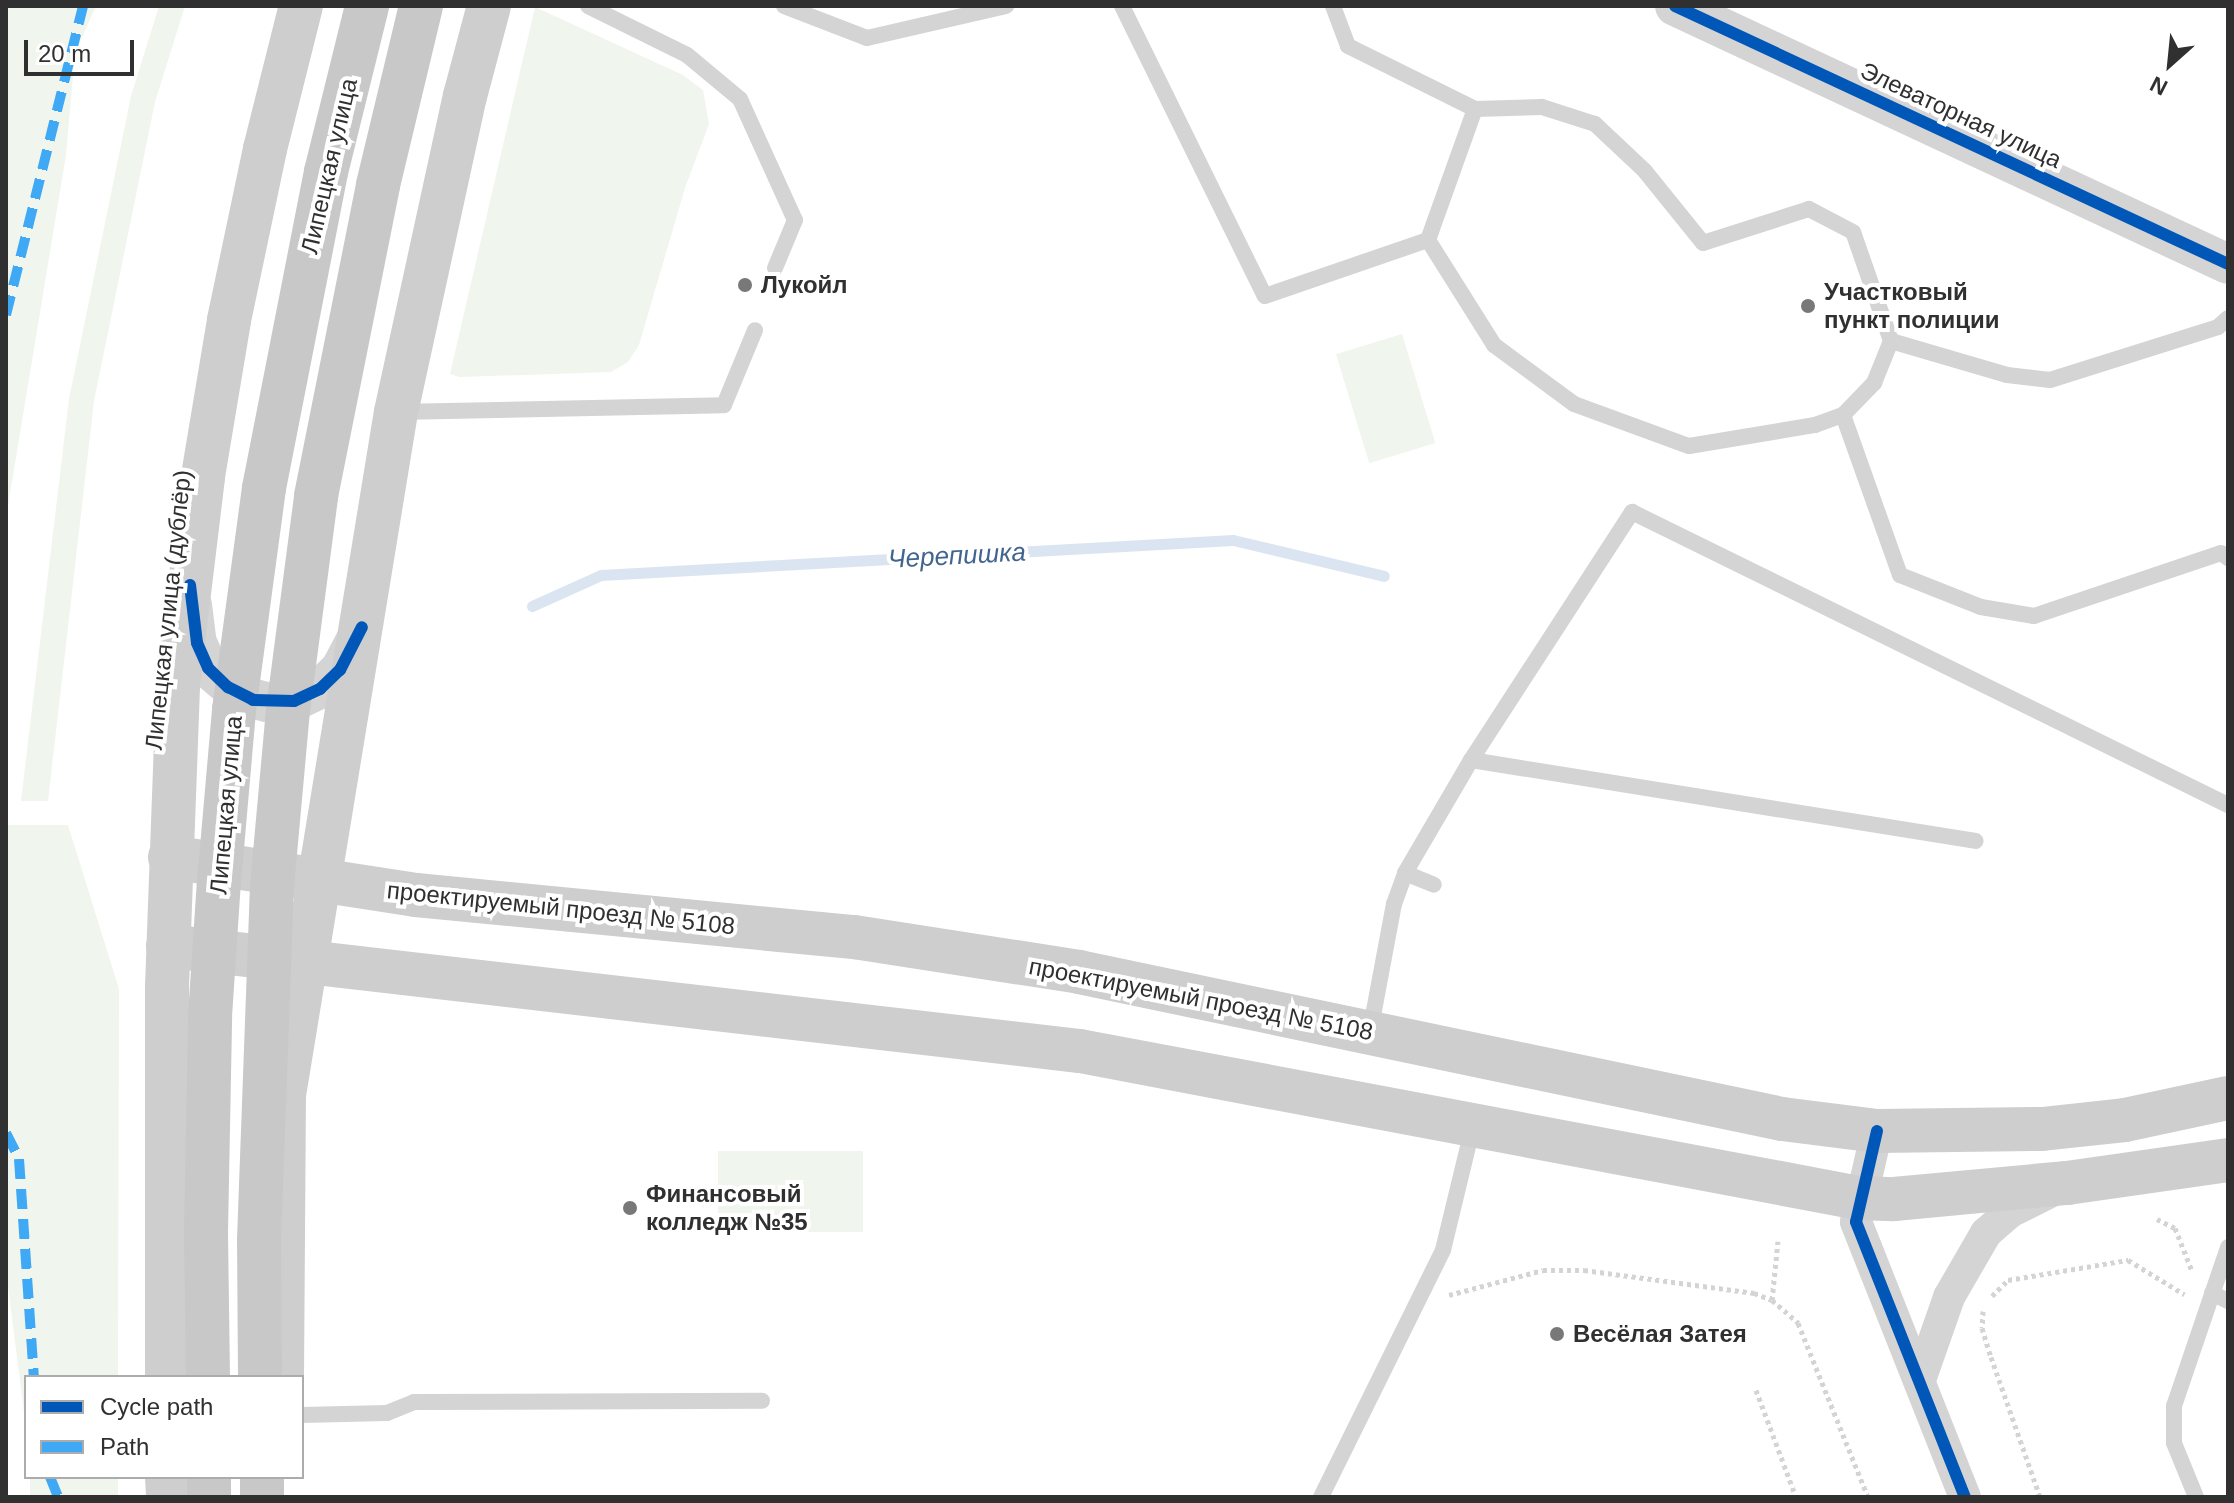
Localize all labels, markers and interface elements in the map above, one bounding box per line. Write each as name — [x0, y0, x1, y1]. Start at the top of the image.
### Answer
scale bar — [28, 24, 138, 74]
north arrow — [2130, 24, 2210, 104]
text: 20 m — [38, 40, 91, 67]
street label: Элеваторная улица — [1856, 56, 2066, 174]
text: N — [2146, 71, 2172, 101]
street label: Липецкая улица — [295, 75, 363, 257]
place label: Лукойл — [761, 271, 848, 299]
marker: Лукойл — [736, 276, 754, 294]
place label: Участковый пункт полиции — [1824, 278, 2000, 334]
marker: Участковый пункт полиции — [1799, 297, 1817, 315]
street label: Липецкая улица (дублёр) — [139, 468, 197, 752]
water label: Черепишка — [887, 537, 1027, 575]
street label: Липецкая улица — [204, 714, 248, 896]
street label: проектируемый проезд № 5108 — [386, 875, 736, 941]
street label: проектируемый проезд № 5108 — [1027, 952, 1375, 1046]
place label: Финансовый колледж №35 — [646, 1180, 808, 1236]
marker: Финансовый колледж №35 — [621, 1199, 639, 1217]
place label: Весёлая Затея — [1573, 1320, 1747, 1348]
marker: Весёлая Затея — [1548, 1325, 1566, 1343]
legend — [24, 1375, 304, 1479]
text: Cycle path — [100, 1393, 213, 1420]
text: Path — [100, 1433, 149, 1460]

